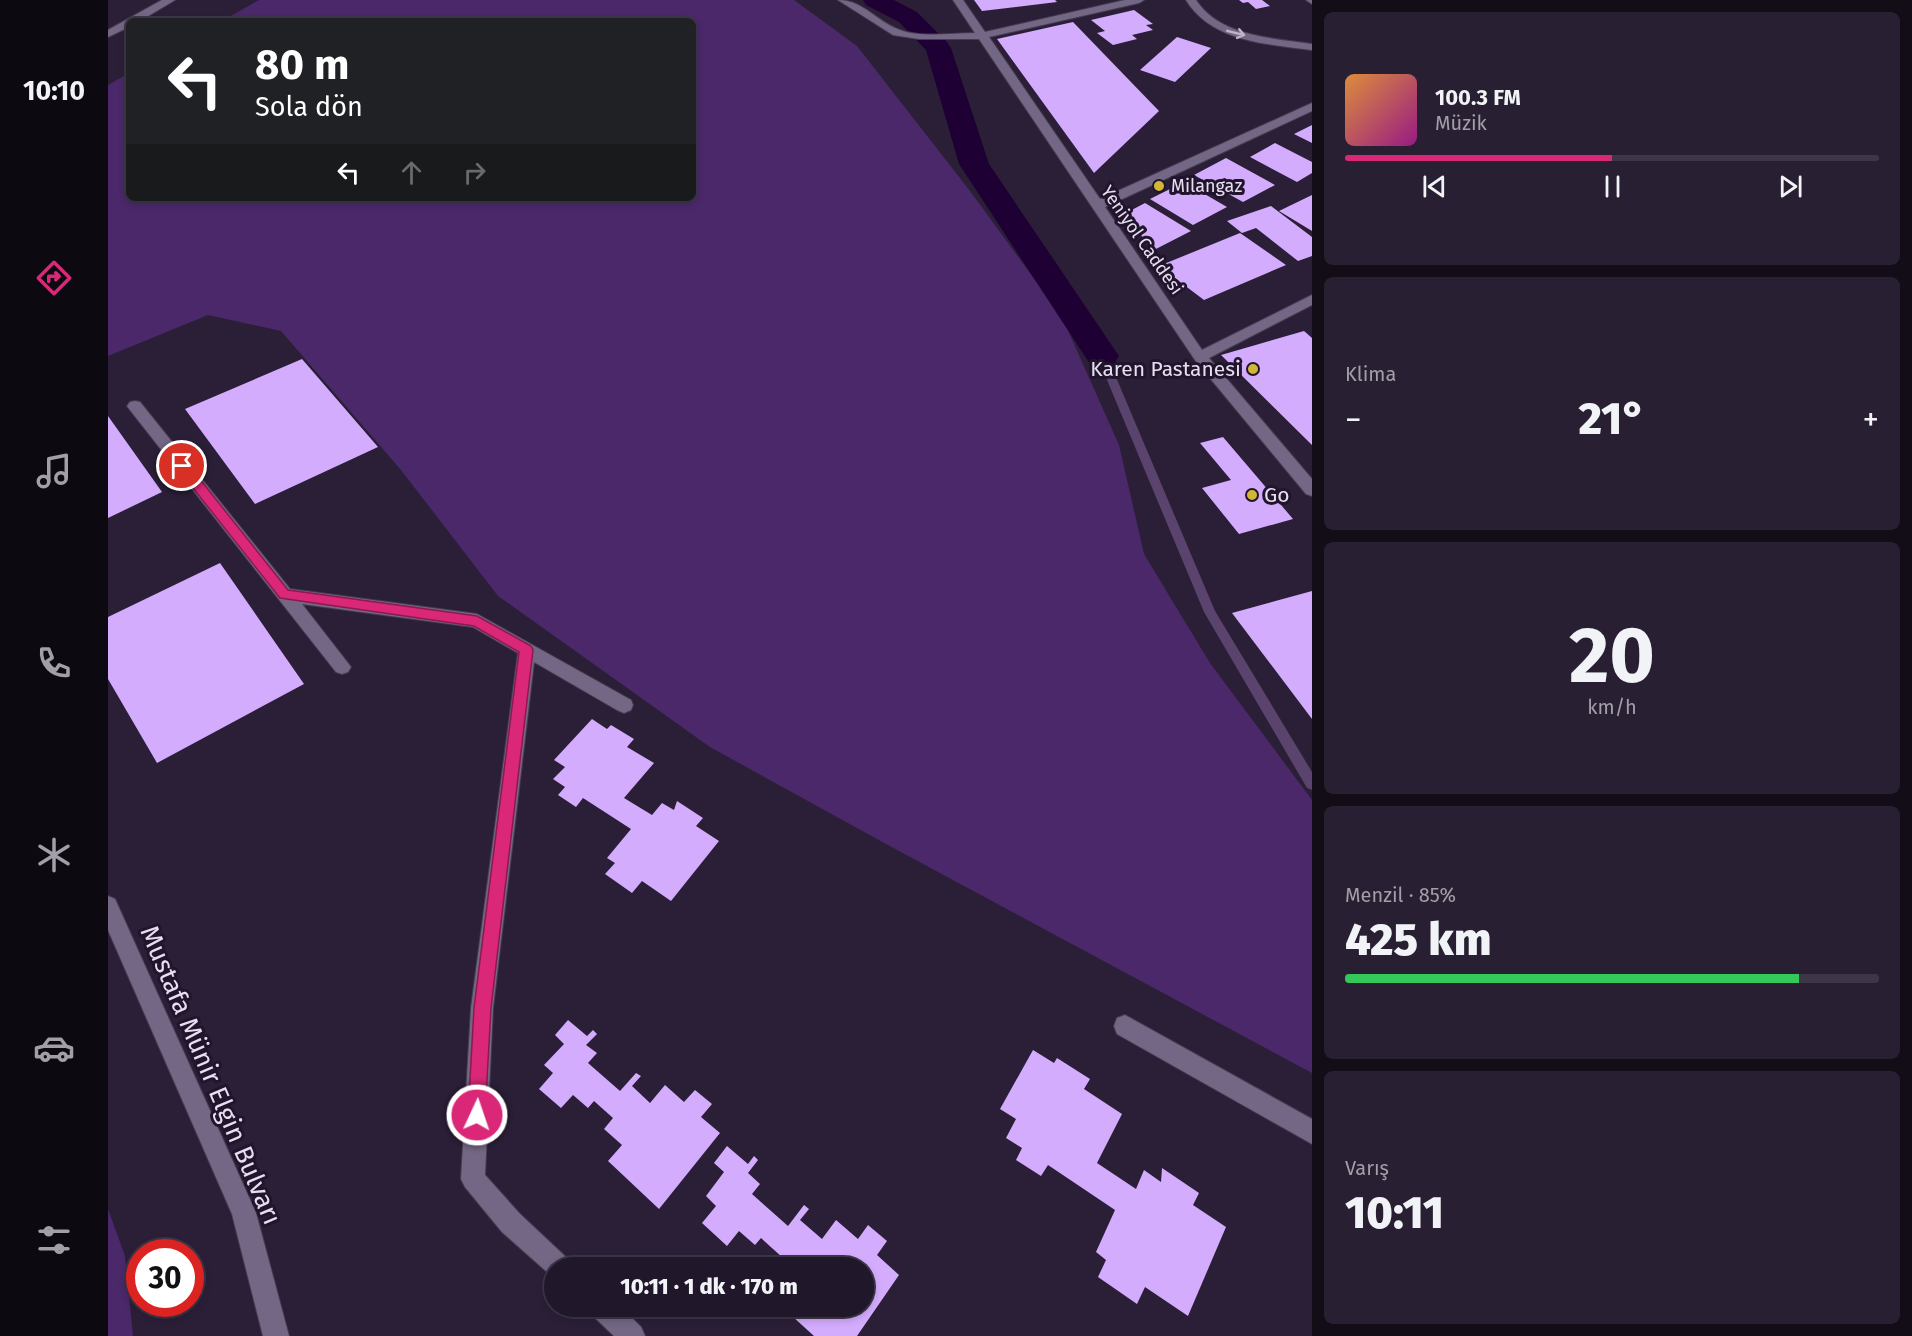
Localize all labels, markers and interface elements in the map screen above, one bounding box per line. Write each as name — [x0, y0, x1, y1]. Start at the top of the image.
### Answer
one-way arrow — [1226, 27, 1245, 39]
text: 80 m — [255, 40, 349, 90]
icon: left — [156, 42, 234, 120]
text: 10:10 — [23, 75, 85, 107]
text: 100.3 FM — [1435, 84, 1521, 111]
text: Sola dön — [255, 91, 363, 123]
text: Müzik — [1435, 111, 1487, 135]
icon: left — [332, 156, 365, 189]
icon: ahead — [395, 156, 428, 189]
icon: right — [458, 156, 491, 189]
icon: previous — [1418, 170, 1451, 203]
icon: pause — [1596, 170, 1629, 203]
icon: next — [1774, 170, 1807, 203]
place label: Milangaz — [1171, 175, 1242, 197]
marker: Milangaz — [1152, 179, 1166, 193]
street label: Yeniyol Caddesi — [1096, 181, 1188, 299]
icon: directions — [33, 257, 75, 299]
place label: Karen Pastanesi — [1090, 356, 1241, 382]
marker: Karen Pastanesi — [1246, 362, 1260, 376]
text: Klima — [1345, 362, 1396, 386]
text: 21° — [1578, 392, 1646, 446]
text: − — [1345, 400, 1362, 440]
text: + — [1863, 400, 1879, 440]
pin — [156, 440, 207, 491]
icon: arrive — [165, 449, 198, 482]
icon: music — [33, 450, 75, 492]
place label: Go — [1264, 482, 1290, 508]
marker: Go — [1245, 488, 1259, 502]
text: 20 — [1569, 609, 1655, 703]
icon: phone — [33, 642, 75, 684]
text: km/h — [1587, 695, 1637, 719]
icon: climate — [33, 834, 75, 876]
text: Menzil · 85% — [1345, 883, 1456, 907]
text: 425 km — [1345, 913, 1492, 967]
street label: Mustafa Münir Elgin Bulvarı — [133, 921, 288, 1229]
icon: car — [33, 1027, 75, 1069]
position arrow — [445, 1083, 509, 1147]
text: Varış — [1345, 1156, 1389, 1180]
text: 10:11 — [1345, 1186, 1444, 1240]
icon: filters — [33, 1219, 75, 1261]
speed limit sign: 30 — [126, 1239, 204, 1317]
text: 10:11 · 1 dk · 170 m — [620, 1273, 798, 1300]

